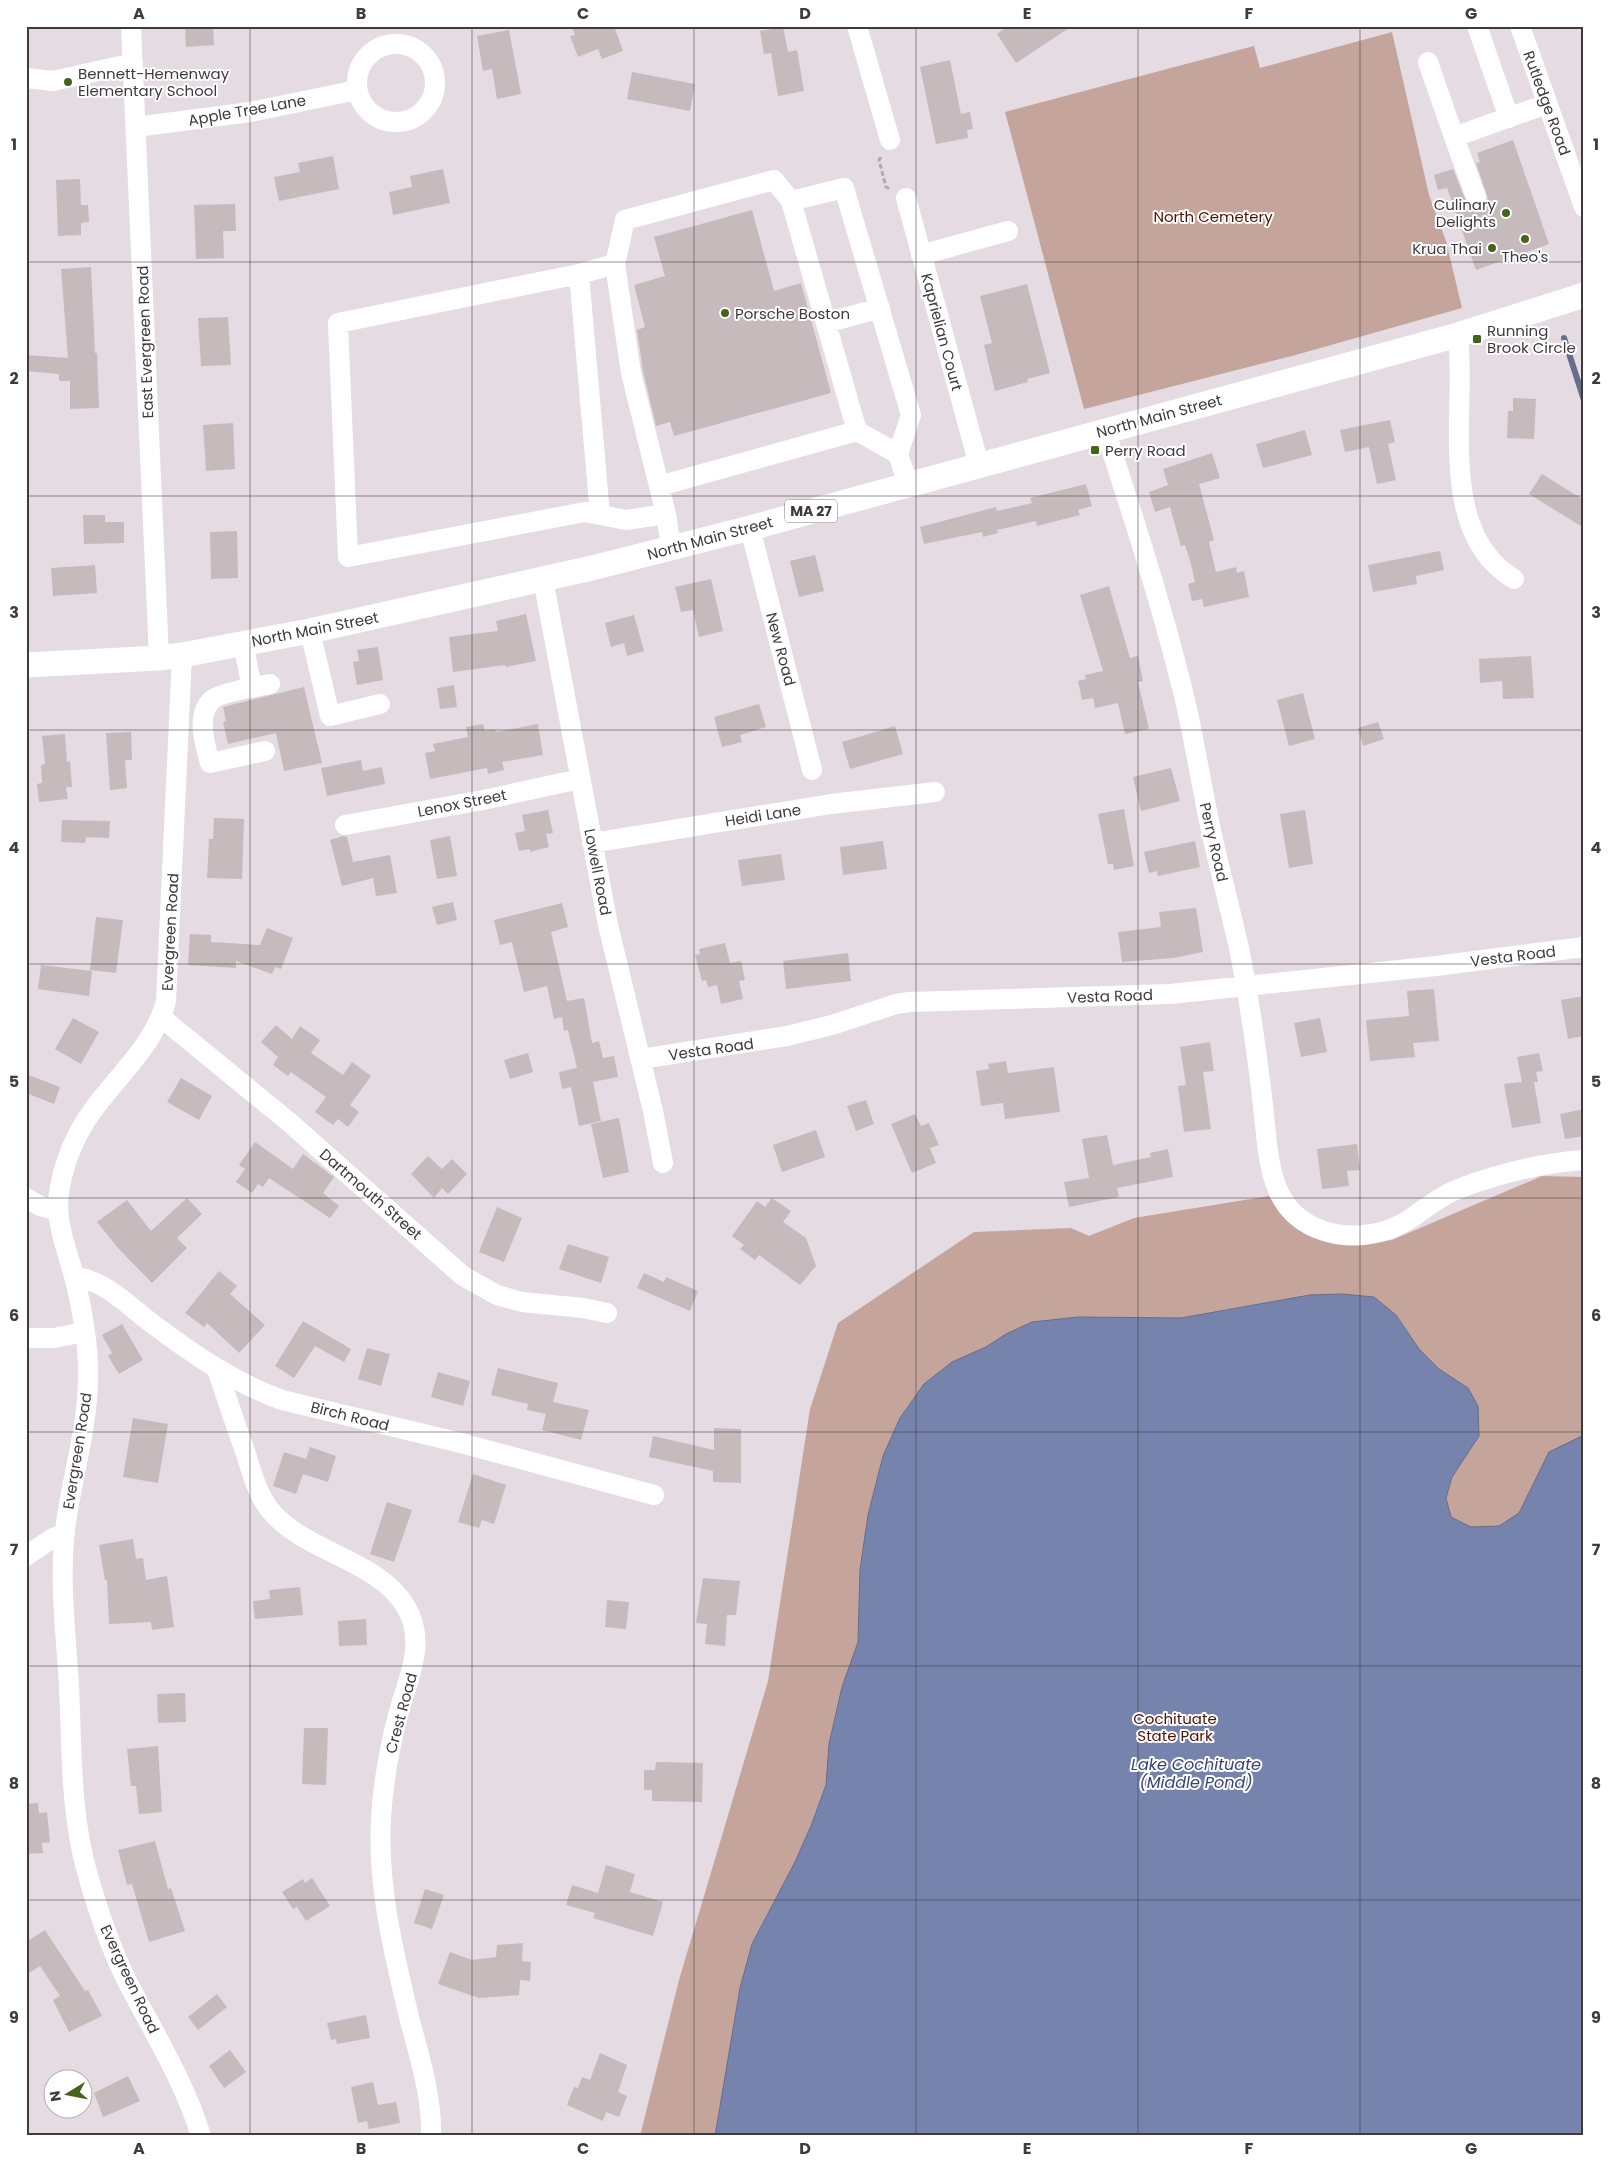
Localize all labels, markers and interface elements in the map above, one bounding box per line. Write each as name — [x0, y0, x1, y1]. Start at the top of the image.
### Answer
text: A — [133, 2, 145, 25]
text: B — [356, 2, 366, 25]
text: C — [577, 2, 589, 25]
text: D — [799, 2, 811, 25]
text: E — [1023, 2, 1031, 25]
text: F — [1245, 2, 1254, 25]
text: G — [1465, 2, 1477, 25]
street label: Rutledge Road — [1518, 48, 1576, 158]
place label: Bennett-Hemenway Elementary School — [78, 63, 230, 101]
marker: Bennett-Hemenway Elementary School — [62, 76, 74, 88]
street label: Apple Tree Lane — [186, 89, 308, 131]
text: 1 — [11, 133, 17, 156]
text: 1 — [1593, 133, 1599, 156]
place label: Culinary Delights — [1434, 194, 1497, 232]
park label: North Cemetery — [1153, 206, 1273, 227]
marker: Culinary Delights — [1500, 207, 1512, 219]
marker: Theo's — [1519, 233, 1531, 245]
place label: Krua Thai — [1412, 238, 1482, 259]
marker: Krua Thai — [1486, 242, 1498, 254]
place label: Theo's — [1502, 246, 1549, 267]
street label: East Evergreen Road — [132, 265, 158, 419]
street label: Kaprielian Court — [916, 271, 968, 393]
place label: Porsche Boston — [735, 303, 850, 324]
marker: Porsche Boston — [719, 307, 731, 319]
place label: Running Brook Circle — [1487, 320, 1576, 358]
marker: Running Brook Circle — [1471, 333, 1483, 345]
text: 2 — [9, 367, 19, 390]
text: 2 — [1591, 367, 1601, 390]
street label: North Main Street — [1094, 389, 1224, 443]
place label: Perry Road — [1105, 440, 1186, 461]
marker: Perry Road — [1089, 444, 1101, 456]
road number: MA 27 — [785, 500, 837, 522]
street label: North Main Street — [645, 511, 775, 565]
text: 3 — [9, 601, 19, 624]
text: 3 — [1591, 601, 1601, 624]
street label: North Main Street — [250, 606, 380, 652]
street label: New Road — [761, 610, 801, 688]
street label: Lenox Street — [416, 784, 508, 822]
street label: Heidi Lane — [723, 799, 803, 831]
street label: Perry Road — [1195, 800, 1233, 884]
street label: Lowell Road — [579, 827, 617, 917]
text: 4 — [9, 836, 20, 859]
text: 4 — [1591, 836, 1602, 859]
street label: Evergreen Road — [156, 873, 184, 991]
street label: Vesta Road — [1469, 940, 1557, 972]
street label: Vesta Road — [1067, 984, 1153, 1008]
street label: Vesta Road — [667, 1033, 755, 1065]
text: 5 — [9, 1070, 19, 1093]
text: 5 — [1591, 1070, 1601, 1093]
street label: Dartmouth Street — [315, 1144, 427, 1244]
text: 6 — [9, 1304, 19, 1327]
text: 6 — [1591, 1304, 1601, 1327]
street label: Evergreen Road — [57, 1391, 97, 1511]
street label: Birch Road — [309, 1396, 391, 1436]
text: 7 — [10, 1538, 19, 1561]
text: 7 — [1592, 1538, 1601, 1561]
street label: Crest Road — [380, 1670, 422, 1756]
park label: Cochituate State Park — [1133, 1708, 1217, 1746]
water label: Lake Cochituate (Middle Pond) — [1131, 1753, 1261, 1794]
text: 8 — [9, 1772, 19, 1795]
text: 8 — [1591, 1772, 1601, 1795]
street label: Evergreen Road — [96, 1921, 164, 2037]
text: 9 — [9, 2006, 19, 2029]
text: 9 — [1591, 2006, 1601, 2029]
north arrow — [42, 2070, 92, 2120]
text: N — [44, 2089, 66, 2103]
text: A — [133, 2137, 145, 2160]
text: B — [356, 2137, 366, 2160]
text: C — [577, 2137, 589, 2160]
text: D — [799, 2137, 811, 2160]
text: E — [1023, 2137, 1031, 2160]
text: F — [1245, 2137, 1254, 2160]
text: G — [1465, 2137, 1477, 2160]

